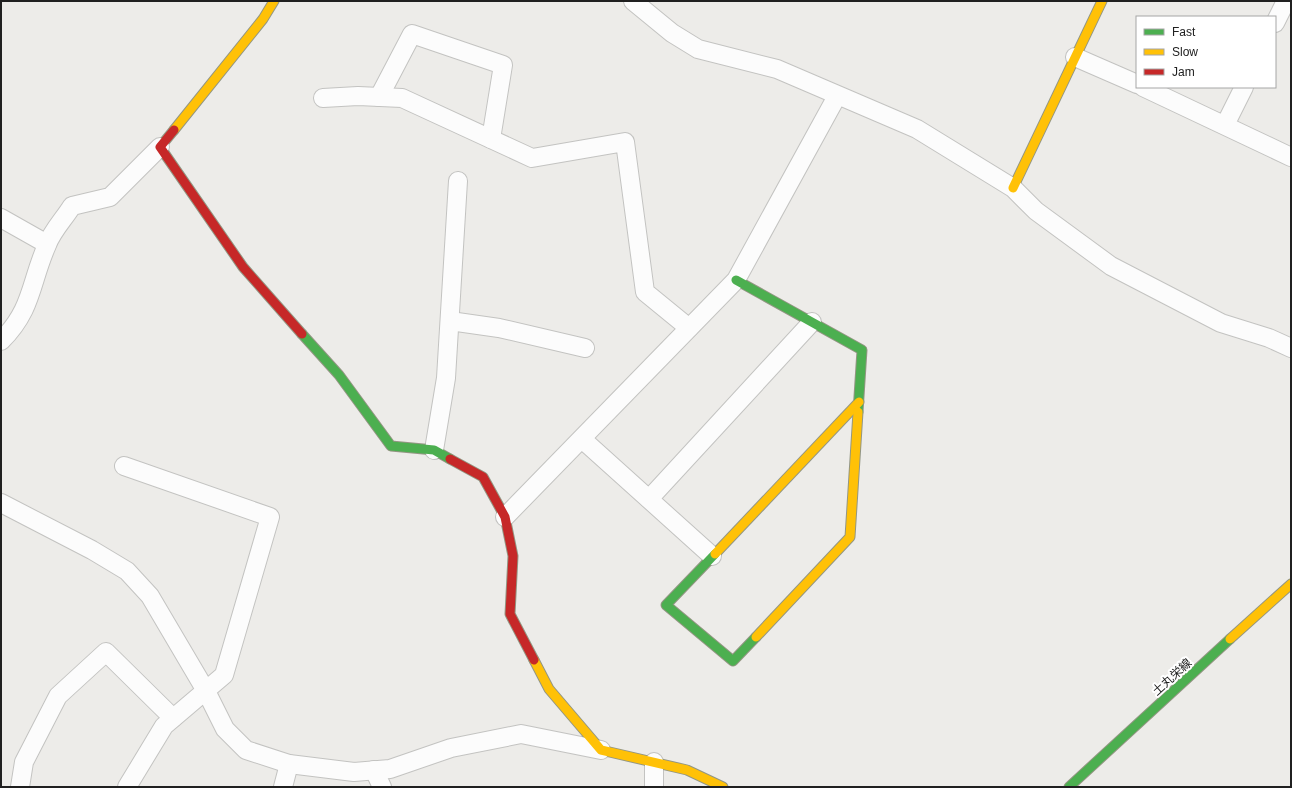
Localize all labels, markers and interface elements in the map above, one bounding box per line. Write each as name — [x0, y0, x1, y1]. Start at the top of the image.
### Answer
legend — [1136, 16, 1276, 88]
text: Fast — [1172, 25, 1196, 39]
text: Slow — [1172, 45, 1198, 59]
text: Jam — [1172, 65, 1195, 79]
street label: 土丸栄線 — [1149, 656, 1195, 698]

